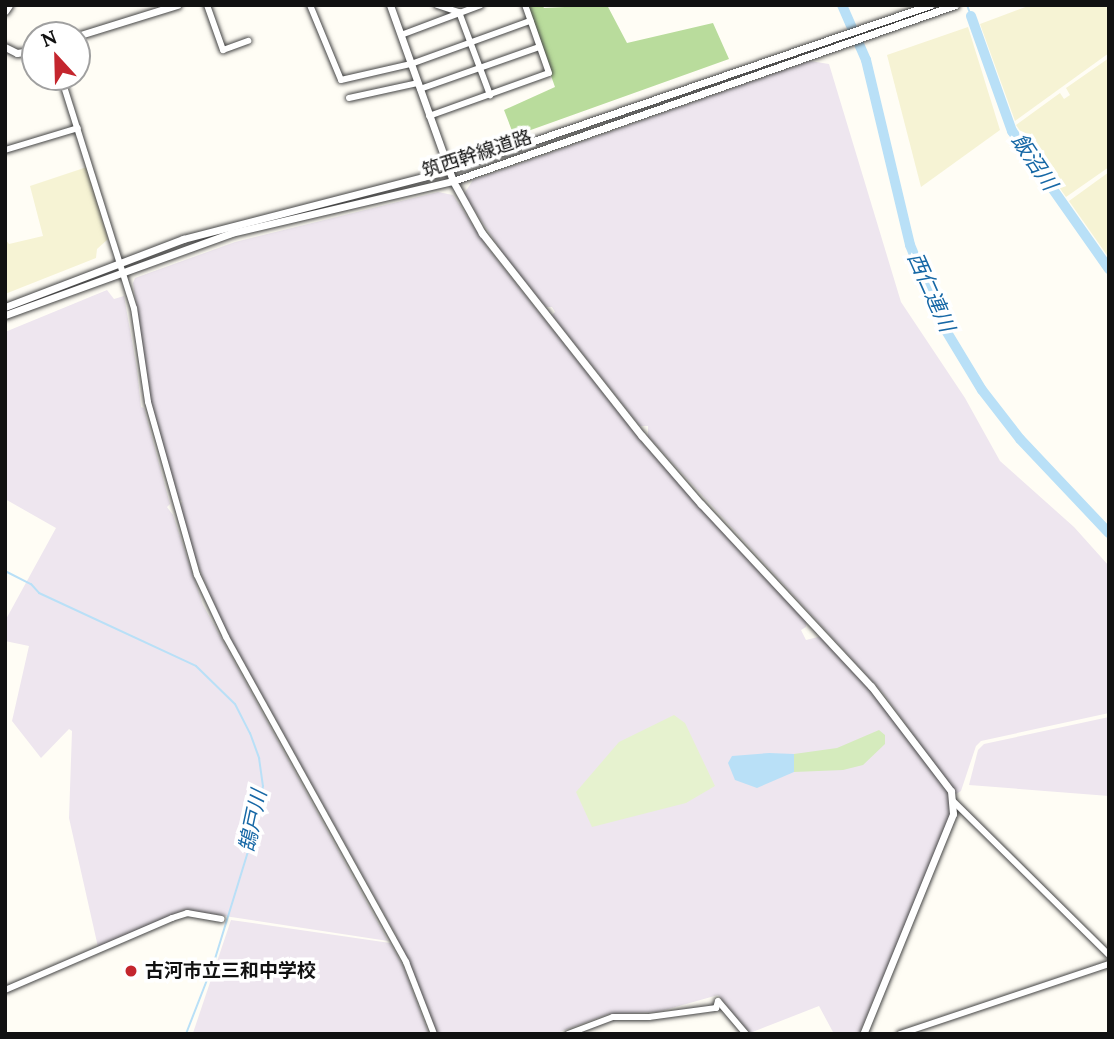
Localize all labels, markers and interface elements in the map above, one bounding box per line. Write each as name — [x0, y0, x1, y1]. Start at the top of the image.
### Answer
north arrow — [21, 21, 91, 91]
text: N — [38, 25, 60, 52]
street label: 筑西幹線道路 — [419, 126, 535, 182]
water label: 飯沼川 — [1006, 129, 1062, 195]
water label: 西仁連川 — [902, 249, 960, 335]
water label: 鵠戸川 — [234, 788, 272, 854]
place label: 古河市立三和中学校 — [145, 960, 316, 982]
marker: 古河市立三和中学校 — [123, 963, 139, 979]

